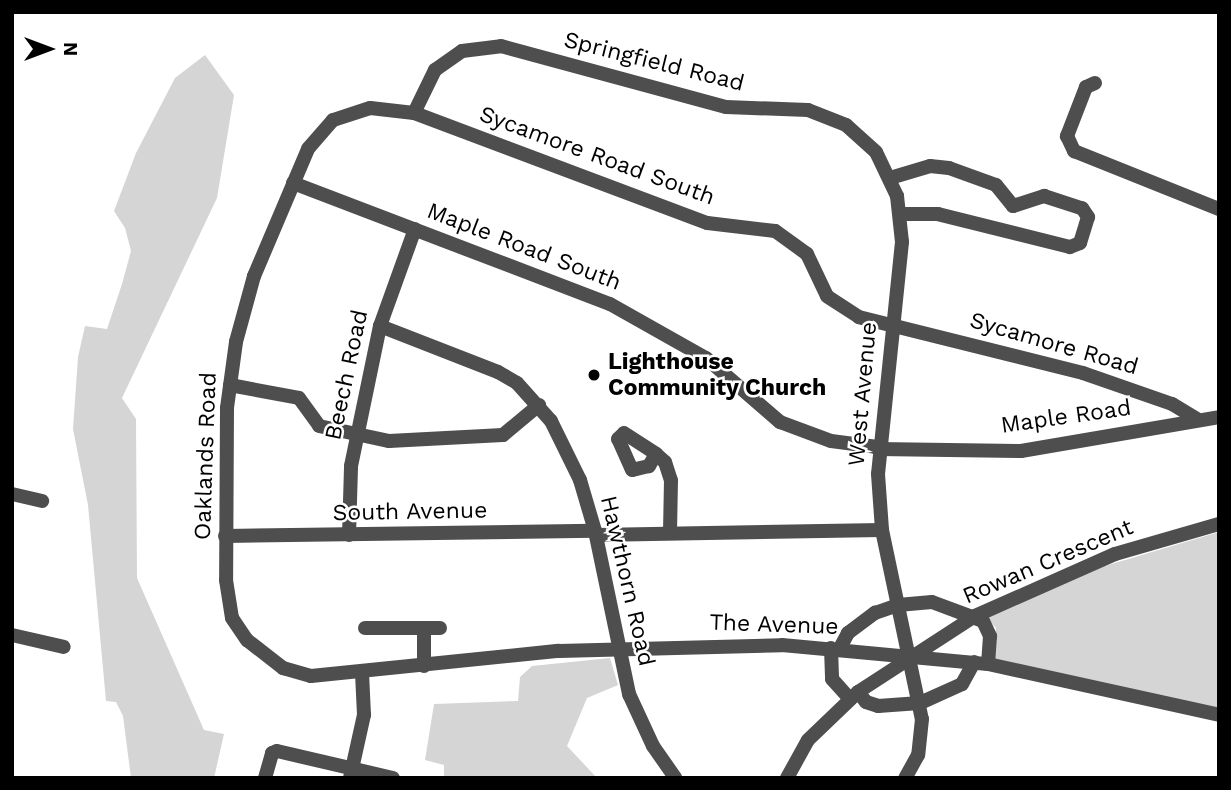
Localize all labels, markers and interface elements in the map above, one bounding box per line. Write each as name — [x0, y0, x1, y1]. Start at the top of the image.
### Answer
north arrow — [14, 14, 84, 84]
street label: Springfield Road — [561, 26, 747, 98]
text: N — [59, 42, 82, 56]
street label: Sycamore Road South — [476, 101, 718, 211]
street label: Maple Road South — [423, 197, 625, 297]
street label: Beech Road — [320, 307, 374, 443]
street label: Sycamore Road — [967, 307, 1141, 381]
street label: West Avenue — [843, 320, 883, 468]
place label: Lighthouse Community Church — [608, 348, 827, 402]
marker: Lighthouse Community Church — [586, 367, 602, 383]
street label: Oaklands Road — [189, 372, 223, 540]
street label: Maple Road — [999, 394, 1133, 440]
street label: Hawthorn Road — [594, 493, 660, 669]
street label: South Avenue — [332, 497, 488, 527]
street label: Rowan Crescent — [959, 514, 1137, 610]
street label: The Avenue — [708, 609, 840, 641]

